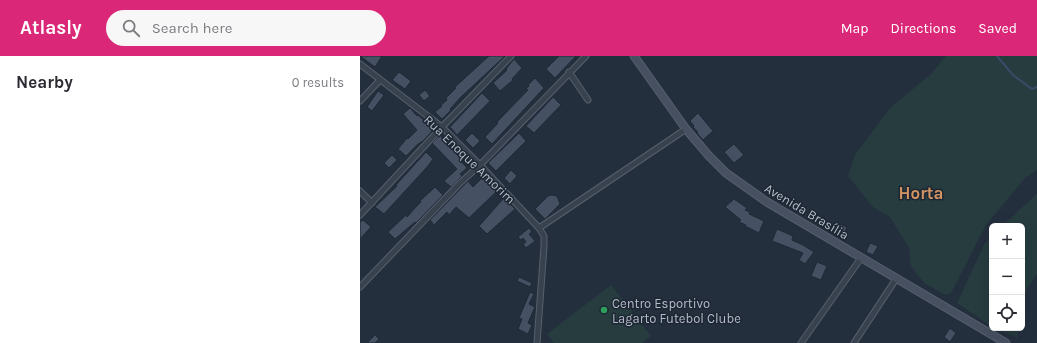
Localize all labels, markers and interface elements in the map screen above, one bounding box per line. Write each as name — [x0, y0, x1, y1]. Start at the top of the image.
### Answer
search box — [106, 10, 386, 46]
text: Atlasly — [20, 17, 82, 39]
icon: search — [120, 17, 142, 39]
text: Search here — [152, 19, 232, 37]
text: Map — [841, 20, 869, 37]
text: Directions — [891, 20, 956, 37]
text: Saved — [978, 20, 1017, 37]
text: Nearby — [16, 72, 73, 92]
text: 0 results — [292, 75, 344, 90]
street label: Rua Enoque Amorim — [420, 112, 518, 208]
street label: Avenida Brasília — [762, 180, 851, 242]
district label: Horta — [899, 183, 943, 203]
map controls — [989, 223, 1025, 331]
button: + — [989, 223, 1025, 259]
button: − — [989, 259, 1025, 295]
button: locate — [989, 295, 1025, 331]
place label: Centro Esportivo Lagarto Futebol Clube — [612, 296, 741, 326]
marker: Centro Esportivo Lagarto Futebol Clube — [599, 305, 609, 315]

